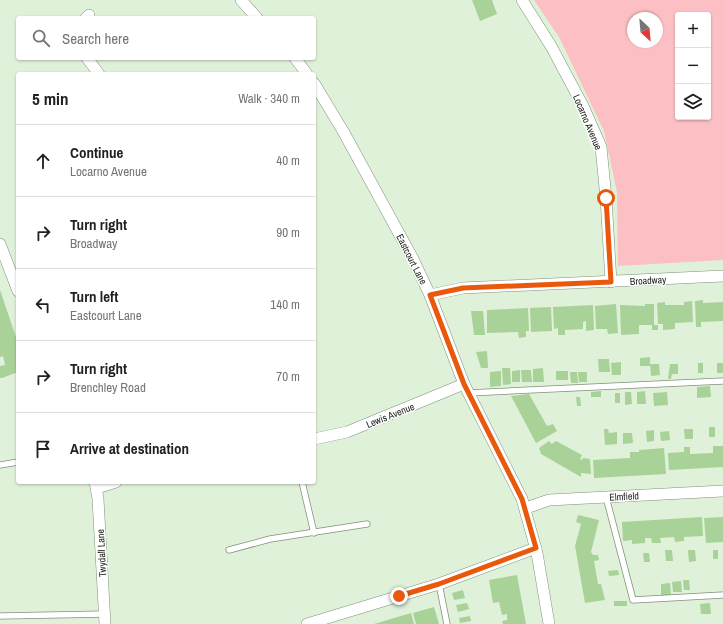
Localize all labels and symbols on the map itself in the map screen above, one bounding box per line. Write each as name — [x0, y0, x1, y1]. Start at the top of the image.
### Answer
north arrow — [627, 12, 663, 48]
street label: Locarno Avenue — [570, 92, 605, 152]
route start — [597, 189, 615, 207]
street label: Eastcourt Lane — [393, 232, 430, 287]
street label: Broadway — [629, 273, 667, 288]
street label: Lewis Avenue — [364, 400, 417, 431]
street label: Elmfield — [609, 489, 639, 504]
street label: Twydall Lane — [94, 528, 109, 577]
route end — [390, 587, 408, 605]

